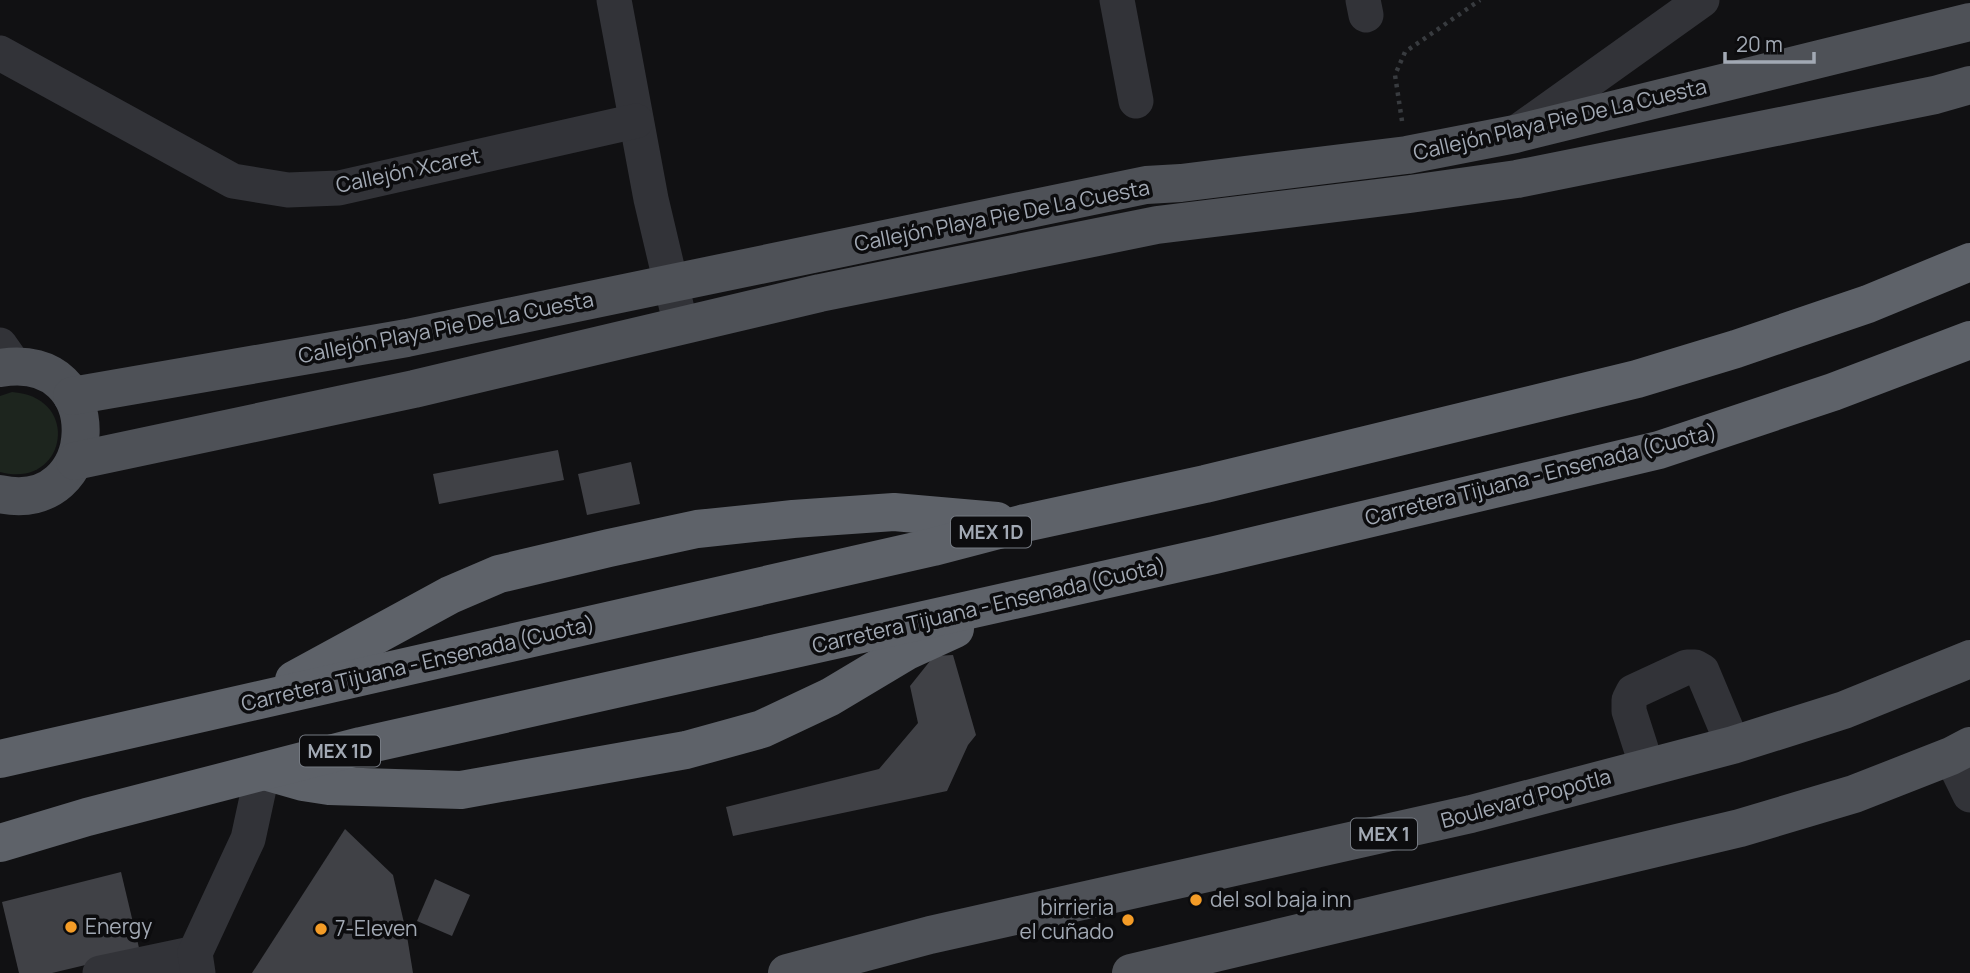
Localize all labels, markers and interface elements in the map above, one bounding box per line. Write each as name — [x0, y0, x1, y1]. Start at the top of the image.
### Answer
scale bar — [1725, 21, 1814, 65]
text: 20 m — [1736, 30, 1783, 58]
street label: Callejón Playa Pie De La Cuesta — [1410, 72, 1709, 166]
street label: Callejón Xcaret — [333, 141, 482, 199]
street label: Callejón Playa Pie De La Cuesta — [852, 173, 1152, 257]
street label: Callejón Playa Pie De La Cuesta — [296, 285, 596, 369]
street label: Carretera Tijuana - Ensenada (Cuota) — [1362, 417, 1720, 531]
road number: MEX 1D — [951, 516, 1031, 548]
street label: Carretera Tijuana - Ensenada (Cuota) — [809, 551, 1168, 659]
street label: Carretera Tijuana - Ensenada (Cuota) — [238, 609, 597, 717]
road number: MEX 1D — [300, 736, 380, 766]
street label: Boulevard Popotla — [1438, 762, 1614, 834]
road number: MEX 1 — [1351, 818, 1417, 849]
place label: del sol baja inn — [1210, 885, 1351, 913]
marker: del sol baja inn — [1188, 892, 1204, 908]
place label: birrieria el cuñado — [1020, 893, 1114, 945]
place label: Energy — [85, 912, 152, 940]
marker: birrieria el cuñado — [1120, 912, 1136, 928]
place label: 7-Eleven — [335, 914, 418, 942]
marker: Energy — [63, 919, 79, 935]
marker: 7-Eleven — [313, 921, 329, 937]

